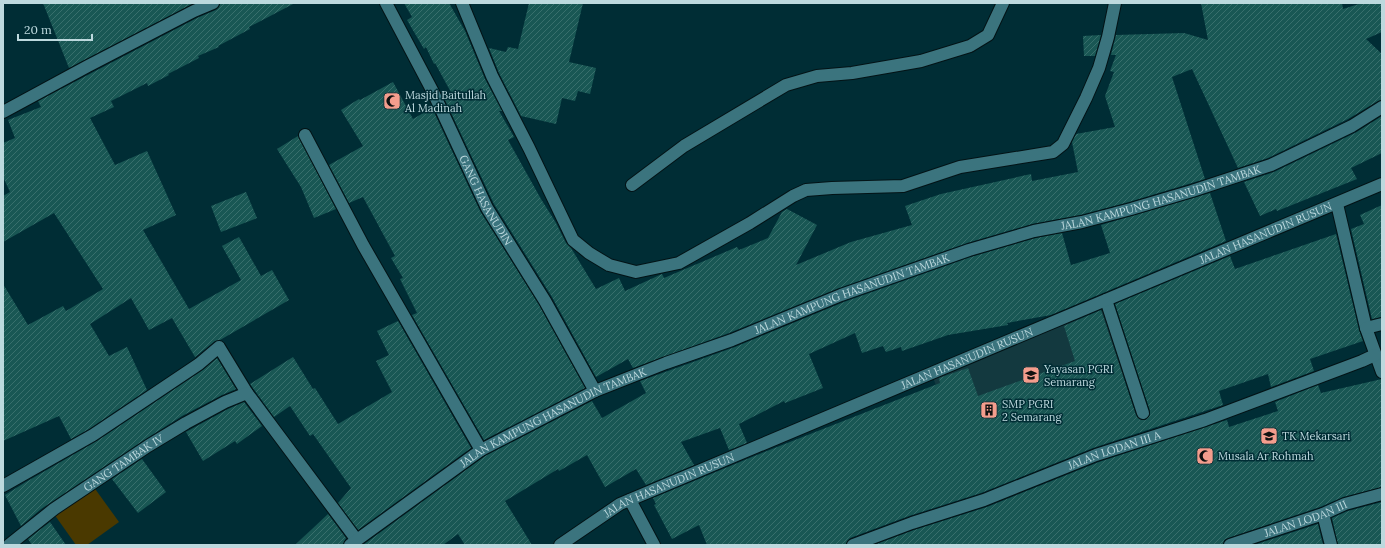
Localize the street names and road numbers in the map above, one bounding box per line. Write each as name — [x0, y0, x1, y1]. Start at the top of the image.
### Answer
street label: GANG HASANUDIN — [456, 153, 515, 248]
street label: JALAN KAMPUNG HASANUDIN TAMBAK — [1059, 162, 1263, 233]
street label: JALAN HASANUDIN RUSUN — [1197, 199, 1334, 267]
street label: JALAN KAMPUNG HASANUDIN TAMBAK — [751, 250, 952, 337]
street label: JALAN HASANUDIN RUSUN — [898, 324, 1035, 393]
street label: JALAN KAMPUNG HASANUDIN TAMBAK — [456, 364, 649, 471]
street label: JALAN LODAN III A — [1065, 427, 1163, 473]
street label: GANG TAMBAK IV — [81, 431, 167, 494]
street label: JALAN HASANUDIN RUSUN — [600, 450, 736, 521]
street label: JALAN LODAN III — [1261, 497, 1350, 540]

